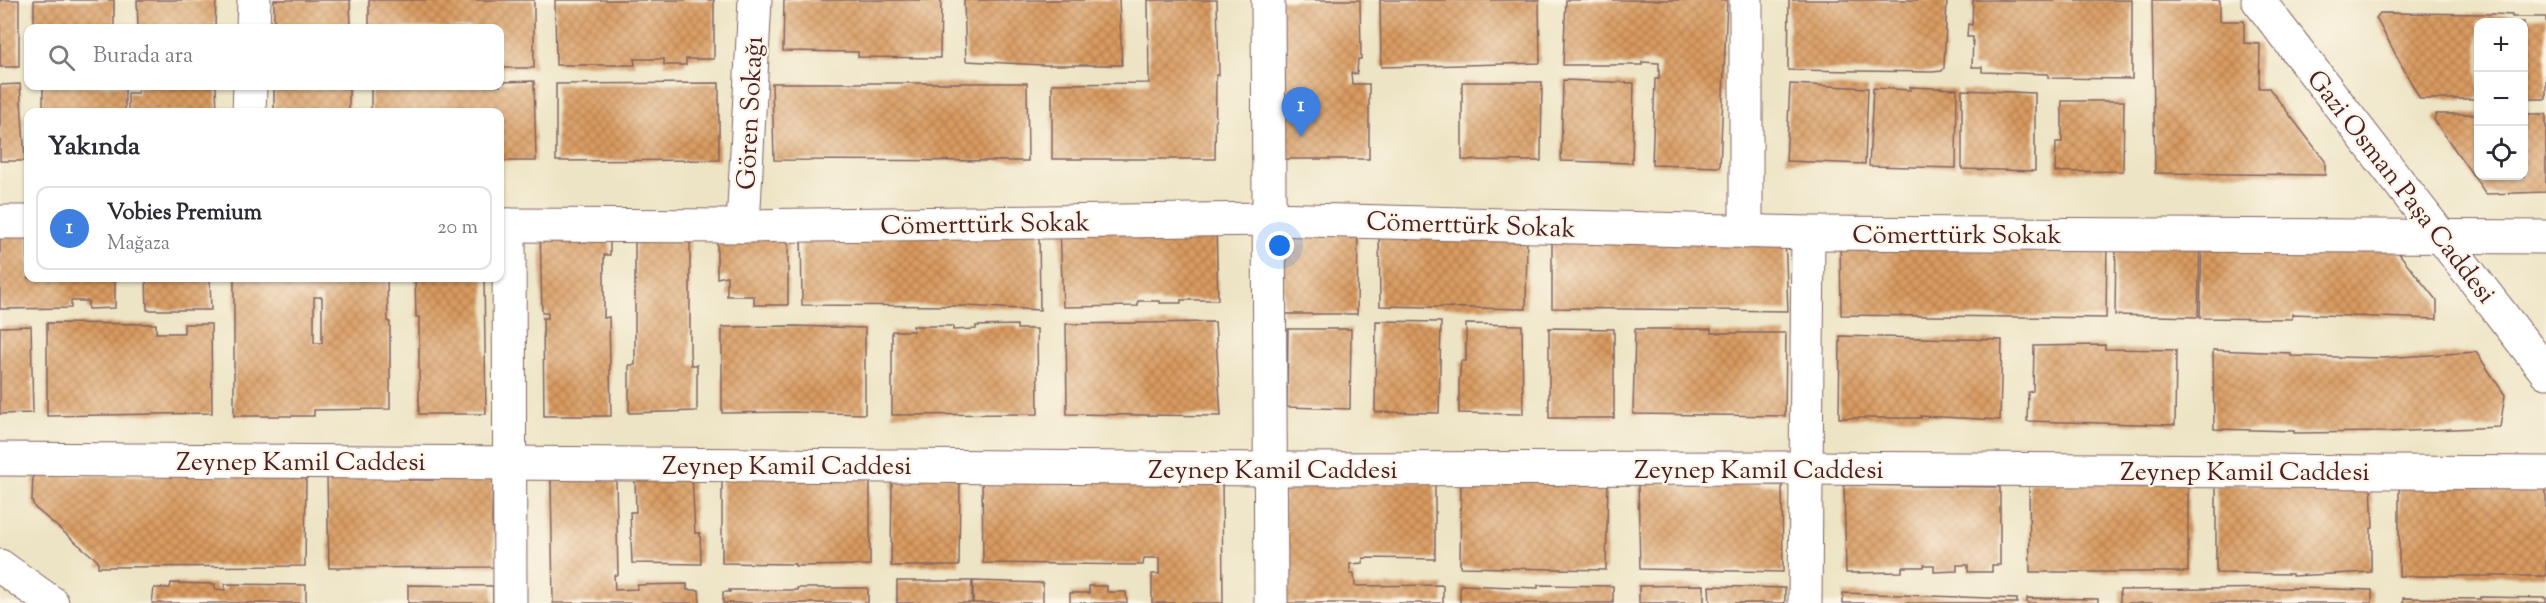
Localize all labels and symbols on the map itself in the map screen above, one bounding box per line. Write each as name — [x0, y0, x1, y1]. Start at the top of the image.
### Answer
street label: Gören Sokağı — [729, 35, 774, 191]
street label: Gazi Osman Paşa Caddesi — [2297, 63, 2503, 312]
pin: 1 — [1282, 88, 1320, 137]
street label: Cömerttürk Sokak — [1366, 204, 1576, 249]
street label: Cömerttürk Sokak — [880, 205, 1090, 246]
street label: Cömerttürk Sokak — [1852, 218, 2062, 255]
your location — [1265, 231, 1294, 260]
street label: Zeynep Kamil Caddesi — [176, 445, 426, 482]
street label: Zeynep Kamil Caddesi — [662, 449, 912, 486]
street label: Zeynep Kamil Caddesi — [1148, 453, 1398, 490]
street label: Zeynep Kamil Caddesi — [1634, 453, 1884, 490]
street label: Zeynep Kamil Caddesi — [2120, 455, 2370, 492]

